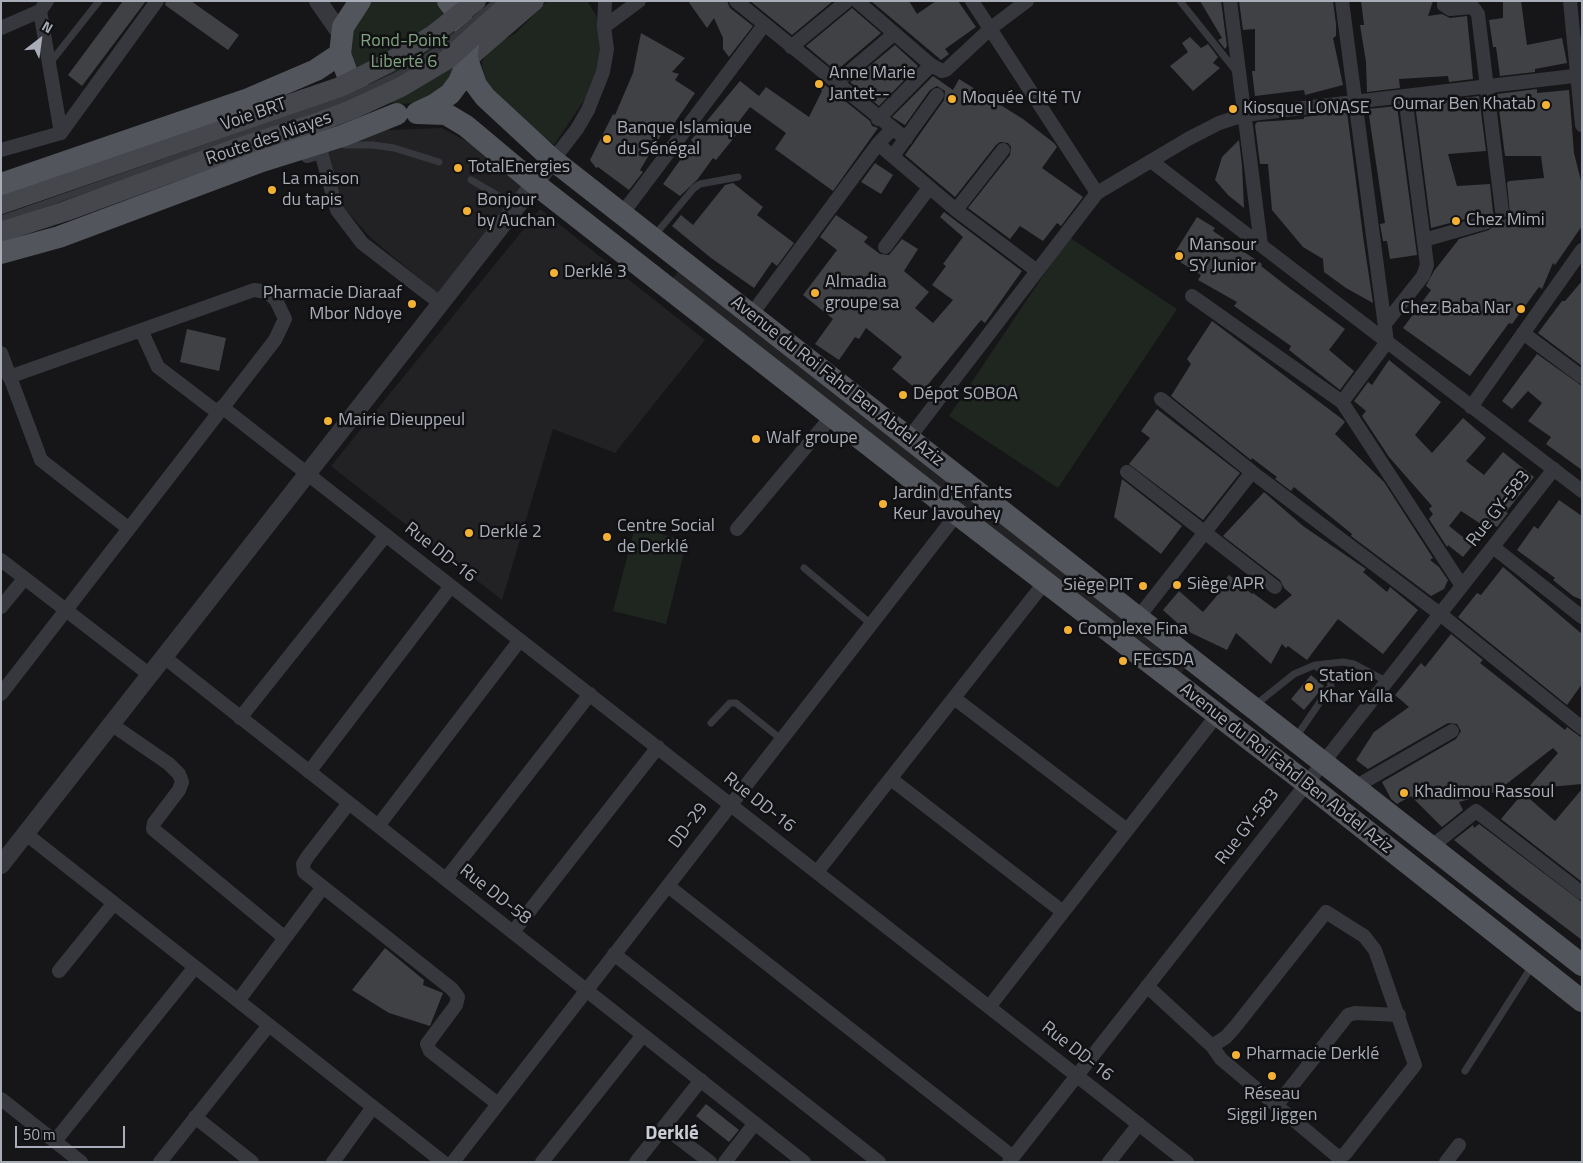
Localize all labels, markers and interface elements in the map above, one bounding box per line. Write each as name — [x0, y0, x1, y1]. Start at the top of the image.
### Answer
north arrow — [15, 15, 65, 65]
text: N — [38, 15, 57, 38]
park label: Rond-Point Liberté 6 — [360, 31, 448, 74]
place label: Anne Marie Jantet-- — [829, 63, 916, 106]
marker: Anne Marie Jantet-- — [813, 78, 825, 90]
place label: Moquée CIté TV — [962, 88, 1081, 110]
marker: Moquée CIté TV — [946, 93, 958, 105]
street label: Voie BRT — [218, 94, 290, 136]
place label: Oumar Ben Khatab — [1393, 94, 1536, 116]
place label: Kiosque LONASE — [1243, 98, 1370, 120]
marker: Oumar Ben Khatab — [1540, 99, 1552, 111]
marker: Kiosque LONASE — [1227, 103, 1239, 115]
street label: Route des Niayes — [203, 107, 335, 171]
place label: Banque Islamique du Sénégal — [617, 118, 752, 160]
marker: Banque Islamique du Sénégal — [601, 133, 613, 145]
place label: TotalEnergies — [468, 157, 570, 179]
marker: TotalEnergies — [452, 162, 464, 174]
place label: La maison du tapis — [282, 169, 359, 212]
marker: La maison du tapis — [266, 184, 278, 196]
place label: Bonjour by Auchan — [477, 190, 555, 232]
marker: Bonjour by Auchan — [461, 205, 473, 217]
place label: Chez Mimi — [1466, 210, 1545, 232]
marker: Chez Mimi — [1450, 215, 1462, 227]
place label: Mansour SY Junior — [1189, 235, 1256, 278]
marker: Mansour SY Junior — [1173, 250, 1185, 262]
place label: Derklé 3 — [564, 262, 627, 284]
marker: Derklé 3 — [548, 267, 560, 279]
place label: Almadia groupe sa — [825, 272, 899, 314]
place label: Pharmacie Diaraaf Mbor Ndoye — [263, 283, 402, 326]
marker: Almadia groupe sa — [809, 287, 821, 299]
street label: Avenue du Roi Fahd Ben Abdel Aziz — [726, 292, 948, 472]
marker: Pharmacie Diaraaf Mbor Ndoye — [406, 298, 418, 310]
place label: Chez Baba Nar — [1400, 298, 1511, 320]
marker: Chez Baba Nar — [1515, 303, 1527, 315]
place label: Dépot SOBOA — [913, 384, 1018, 406]
marker: Dépot SOBOA — [897, 389, 909, 401]
place label: Mairie Dieuppeul — [338, 410, 465, 432]
marker: Mairie Dieuppeul — [322, 415, 334, 427]
place label: Walf groupe — [766, 428, 858, 450]
marker: Walf groupe — [750, 433, 762, 445]
street label: Rue GY-583 — [1462, 467, 1536, 551]
place label: Jardin d'Enfants Keur Javouhey — [893, 483, 1012, 526]
marker: Jardin d'Enfants Keur Javouhey — [877, 498, 889, 510]
place label: Centre Social de Derklé — [617, 516, 715, 558]
street label: Rue DD-16 — [400, 518, 480, 588]
place label: Derklé 2 — [479, 522, 542, 544]
marker: Derklé 2 — [463, 527, 475, 539]
marker: Centre Social de Derklé — [601, 531, 613, 543]
place label: Siège APR — [1187, 574, 1265, 596]
place label: Siège PIT — [1063, 575, 1133, 597]
marker: Siège APR — [1171, 579, 1183, 591]
marker: Siège PIT — [1137, 580, 1149, 592]
place label: Complexe Fina — [1078, 619, 1188, 641]
marker: Complexe Fina — [1062, 624, 1074, 636]
place label: FECSDA — [1133, 650, 1194, 672]
marker: FECSDA — [1117, 655, 1129, 667]
place label: Station Khar Yalla — [1319, 666, 1393, 709]
street label: Avenue du Roi Fahd Ben Abdel Aziz — [1175, 679, 1397, 859]
marker: Station Khar Yalla — [1303, 681, 1315, 693]
street label: Rue DD-16 — [719, 768, 799, 838]
place label: Khadimou Rassoul — [1414, 782, 1555, 804]
street label: Rue GY-583 — [1211, 785, 1285, 869]
marker: Khadimou Rassoul — [1398, 787, 1410, 799]
street label: DD-29 — [665, 799, 713, 853]
street label: Rue DD-58 — [455, 860, 535, 930]
street label: Rue DD-16 — [1037, 1017, 1117, 1087]
place label: Pharmacie Derklé — [1246, 1044, 1379, 1066]
marker: Pharmacie Derklé — [1230, 1049, 1242, 1061]
marker: Réseau Siggil Jiggen — [1266, 1070, 1278, 1082]
place label: Réseau Siggil Jiggen — [1227, 1084, 1317, 1126]
scale bar — [18, 1116, 128, 1148]
text: 50 m — [23, 1123, 56, 1146]
district label: Derklé — [645, 1123, 699, 1145]

